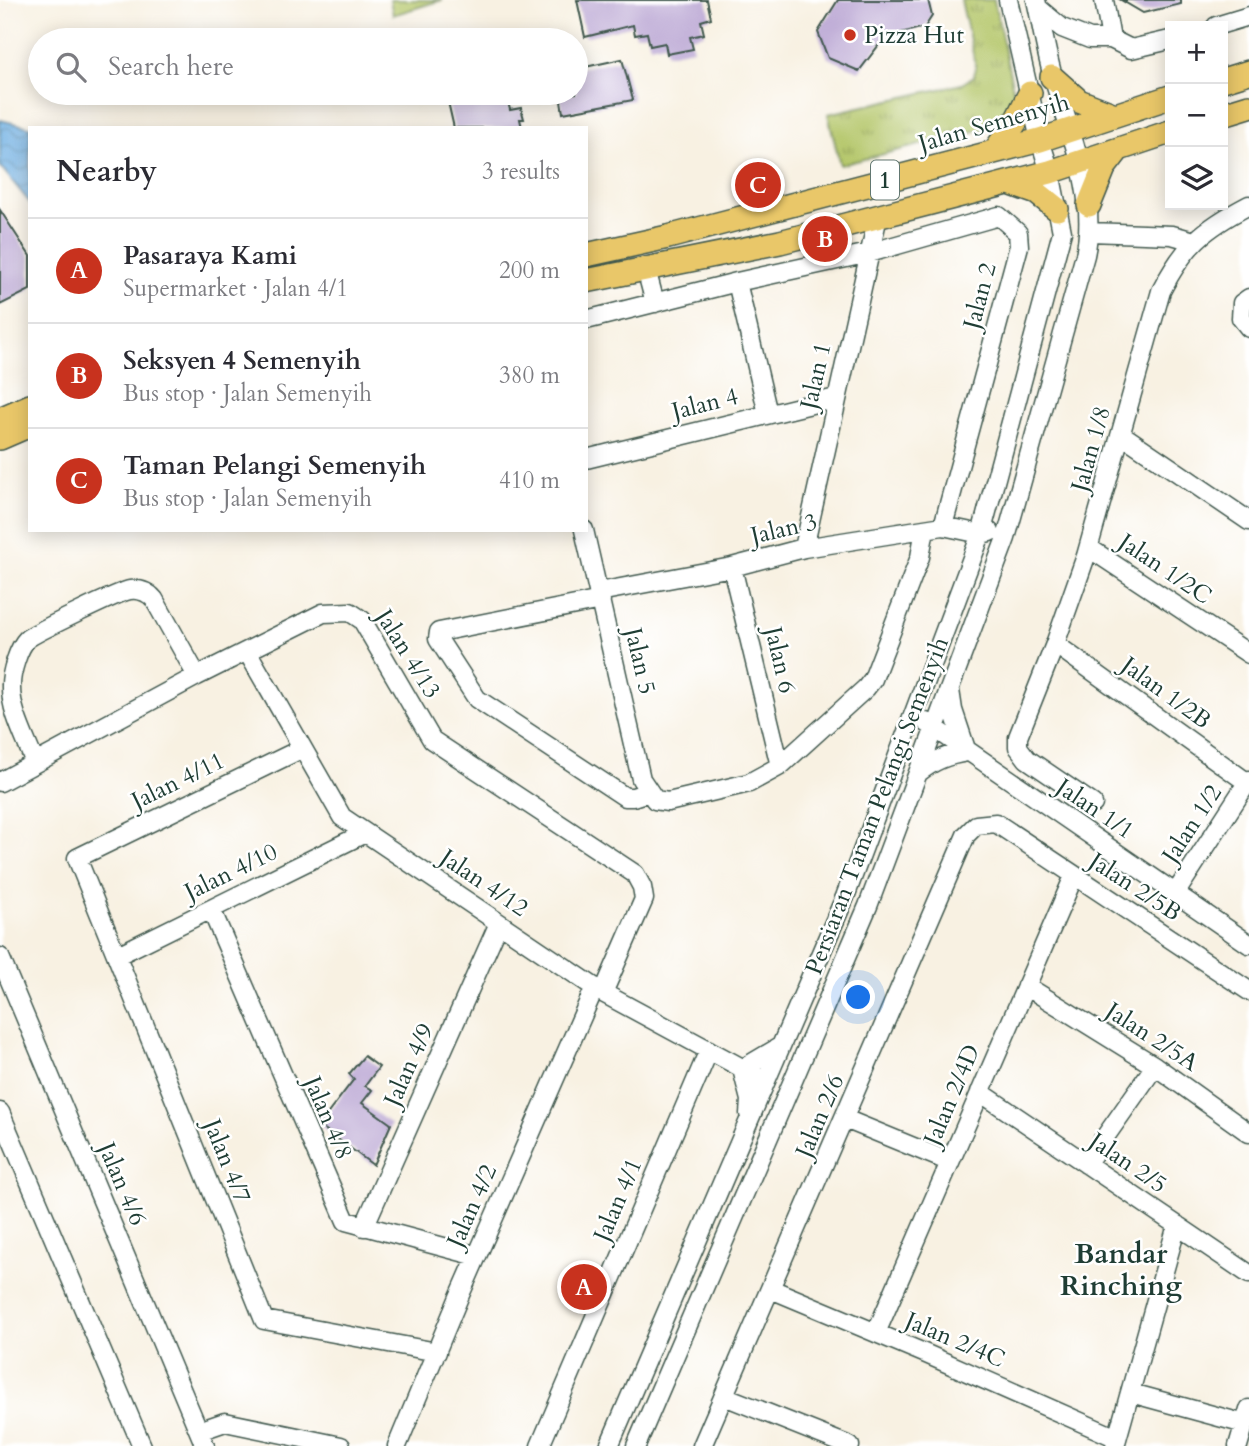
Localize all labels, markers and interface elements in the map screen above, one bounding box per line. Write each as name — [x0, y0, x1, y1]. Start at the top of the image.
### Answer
place label: Pizza Hut — [864, 19, 964, 52]
map controls — [1165, 21, 1228, 210]
button: + — [1165, 21, 1228, 84]
marker: Pizza Hut — [842, 27, 858, 43]
search box — [28, 28, 588, 105]
icon: search — [52, 48, 90, 86]
text: Search here — [108, 49, 234, 84]
button: − — [1165, 84, 1228, 147]
street label: Jalan Semenyih — [912, 86, 1073, 161]
button: layers — [1165, 147, 1228, 210]
text: Nearby — [56, 151, 157, 192]
text: 3 results — [482, 156, 560, 187]
pin: C — [735, 159, 781, 211]
road number: 1 — [871, 160, 899, 200]
pin: B — [802, 213, 848, 265]
text: Pasaraya Kami — [123, 238, 297, 273]
text: A — [70, 255, 88, 286]
text: 200 m — [499, 255, 560, 286]
street label: Jalan 2 — [955, 259, 1005, 336]
text: Supermarket · Jalan 4/1 — [123, 273, 348, 304]
street label: Jalan 1 — [792, 339, 840, 415]
text: Seksyen 4 Semenyih — [123, 343, 361, 378]
text: B — [71, 360, 87, 391]
text: 380 m — [499, 360, 560, 391]
text: Bus stop · Jalan Semenyih — [123, 378, 372, 409]
street label: Jalan 4 — [665, 380, 742, 429]
street label: Jalan 1/8 — [1062, 402, 1119, 498]
text: Taman Pelangi Semenyih — [123, 448, 426, 483]
text: C — [70, 465, 88, 496]
text: 410 m — [499, 465, 560, 496]
text: Bus stop · Jalan Semenyih — [123, 483, 372, 514]
street label: Jalan 3 — [745, 505, 821, 553]
street label: Jalan 1/2C — [1109, 524, 1218, 612]
street label: Jalan 4/13 — [366, 600, 448, 705]
street label: Jalan 6 — [756, 621, 804, 697]
street label: Jalan 5 — [616, 622, 664, 698]
street label: Persiaran Taman Pelangi Semenyih — [797, 632, 957, 980]
street label: Jalan 1/2B — [1112, 647, 1218, 737]
street label: Jalan 4/11 — [123, 744, 230, 819]
street label: Jalan 1/1 — [1047, 769, 1140, 847]
street label: Jalan 1/2 — [1153, 778, 1230, 872]
street label: Jalan 4/10 — [176, 835, 283, 910]
street label: Jalan 4/12 — [431, 840, 535, 925]
street label: Jalan 2/5B — [1080, 843, 1187, 929]
your location — [841, 980, 875, 1014]
street label: Jalan 2/5A — [1097, 993, 1206, 1080]
street label: Jalan 4/9 — [375, 1018, 442, 1114]
street label: Jalan 2/4D — [915, 1039, 988, 1153]
street label: Jalan 4/8 — [295, 1069, 360, 1165]
street label: Jalan 2/6 — [787, 1069, 852, 1165]
street label: Jalan 4/7 — [194, 1112, 259, 1208]
street label: Jalan 2/5 — [1080, 1123, 1173, 1201]
street label: Jalan 4/6 — [89, 1135, 154, 1231]
street label: Jalan 4/1 — [585, 1153, 650, 1249]
street label: Jalan 4/2 — [438, 1159, 505, 1255]
district label: Bandar Rinching — [1060, 1235, 1182, 1305]
pin: A — [561, 1261, 607, 1313]
street label: Jalan 2/4C — [897, 1303, 1010, 1376]

